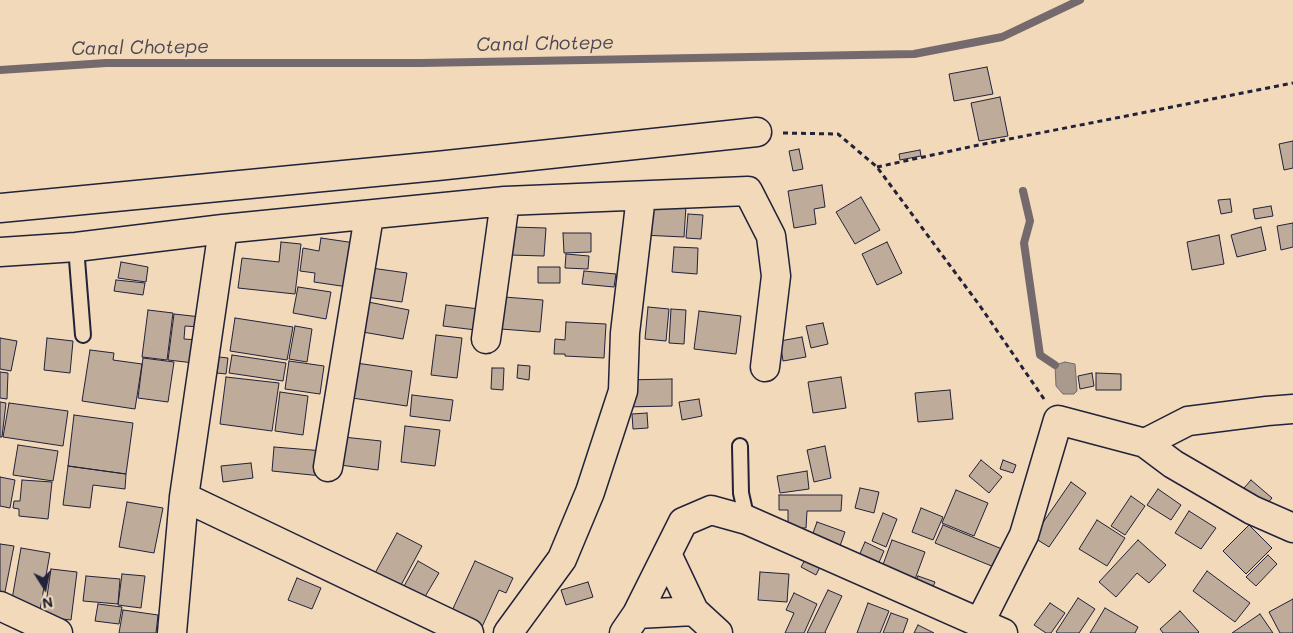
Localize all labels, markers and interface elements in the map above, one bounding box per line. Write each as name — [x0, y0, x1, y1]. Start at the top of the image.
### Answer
water label: Canal Chotepe — [476, 31, 614, 57]
water label: Canal Chotepe — [71, 35, 209, 61]
north arrow — [20, 563, 70, 613]
text: N — [41, 593, 55, 614]

